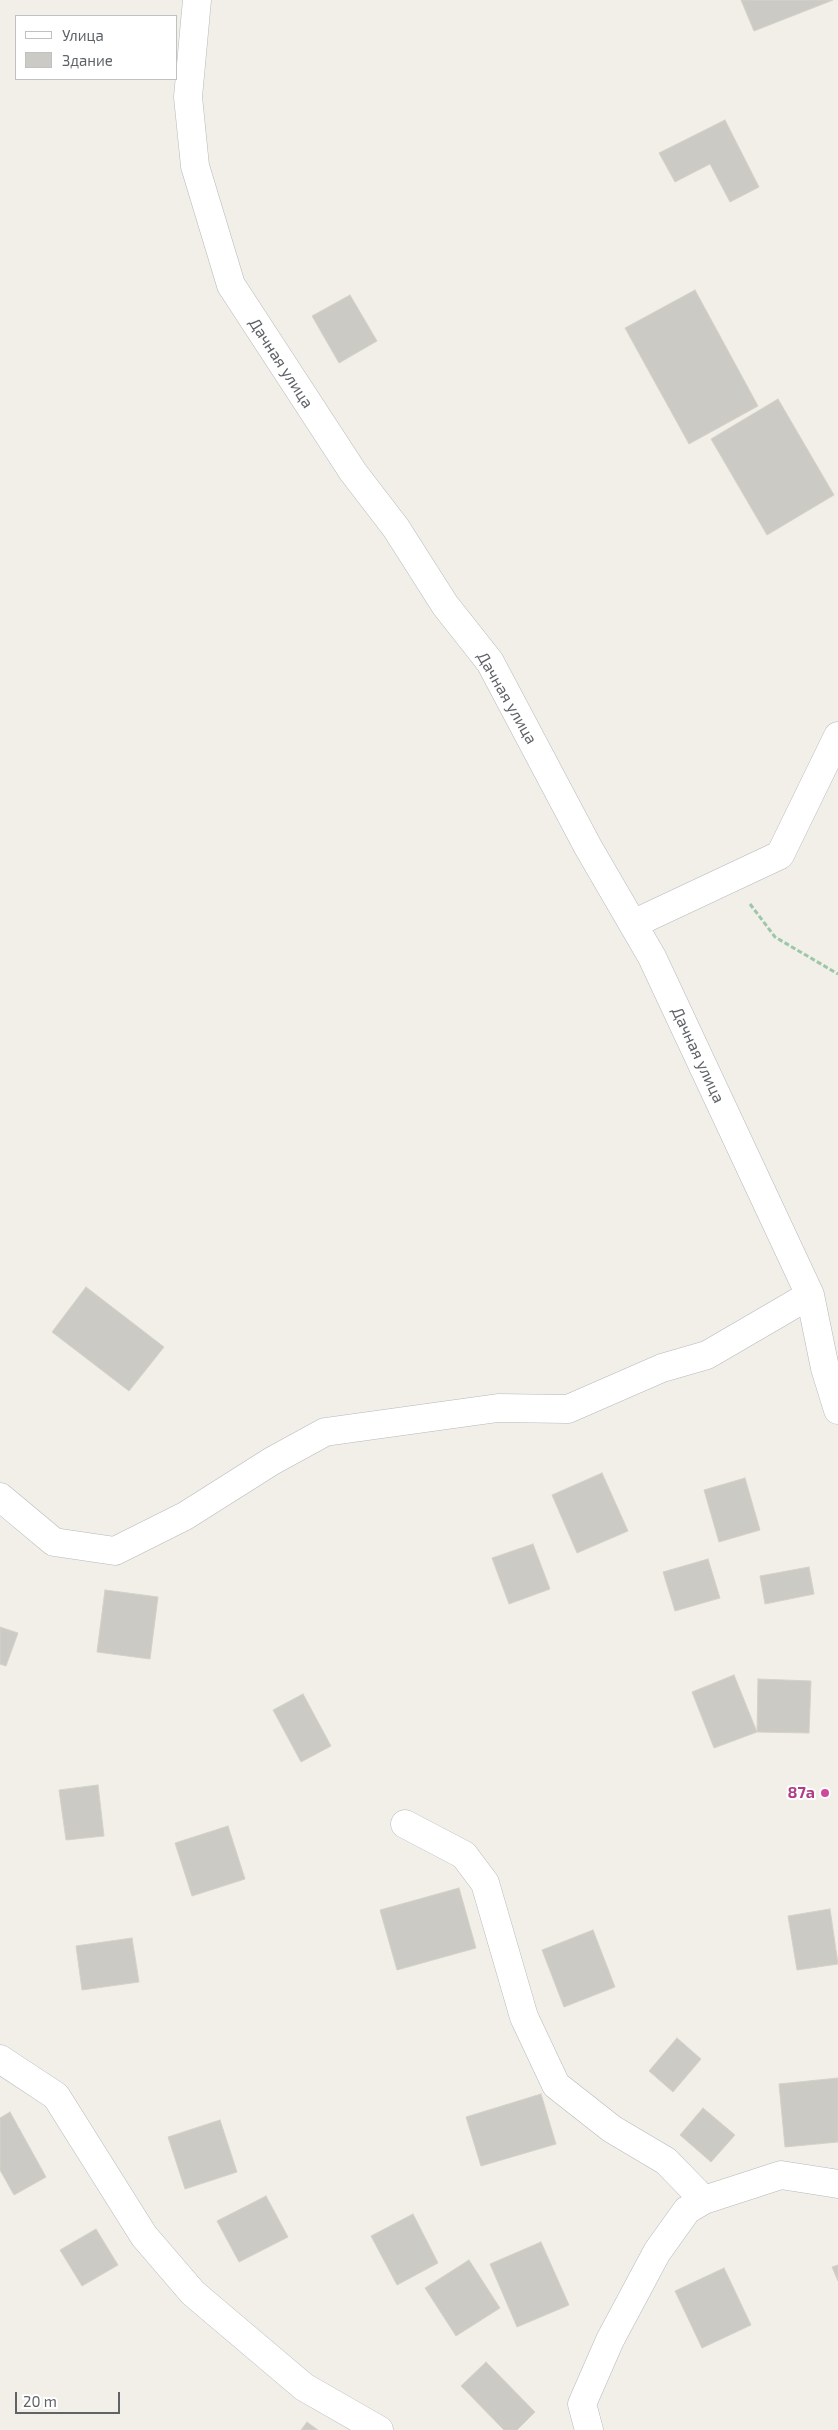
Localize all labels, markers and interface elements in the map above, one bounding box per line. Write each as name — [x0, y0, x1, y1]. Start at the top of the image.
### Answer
legend — [15, 15, 178, 80]
text: Улица — [62, 26, 104, 44]
text: Здание — [62, 51, 113, 69]
street label: Дачная улица — [245, 314, 317, 412]
street label: Дачная улица — [473, 648, 541, 748]
street label: Дачная улица — [667, 1004, 729, 1106]
place label: 87а — [787, 1783, 815, 1803]
marker: 87а — [819, 1787, 831, 1799]
scale bar — [18, 2382, 122, 2414]
text: 20 m — [23, 2392, 57, 2410]

